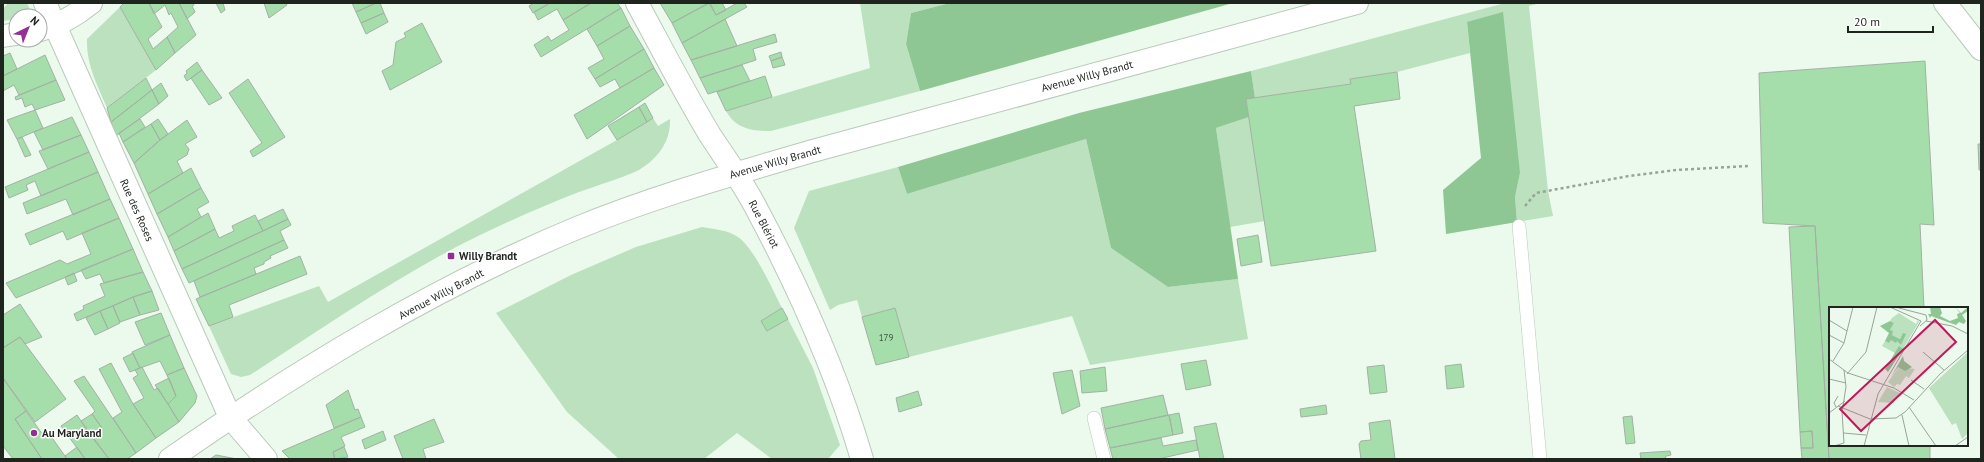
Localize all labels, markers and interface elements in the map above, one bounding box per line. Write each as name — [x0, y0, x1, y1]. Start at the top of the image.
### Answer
north arrow — [8, 8, 48, 48]
scale bar — [1848, 8, 1933, 34]
text: N — [27, 13, 42, 28]
text: 20 m — [1854, 14, 1880, 29]
street label: Avenue Willy Brandt — [1040, 57, 1135, 95]
street label: Avenue Willy Brandt — [728, 142, 823, 182]
street label: Rue des Roses — [117, 177, 157, 244]
street label: Rue Blériot — [746, 198, 783, 251]
place label: Willy Brandt — [459, 249, 517, 263]
marker: Willy Brandt — [446, 251, 456, 261]
street label: Avenue Willy Brandt — [396, 266, 486, 322]
inset map — [1829, 307, 1968, 446]
house number: 179 — [879, 332, 893, 343]
place label: Au Maryland — [42, 426, 101, 440]
marker: Au Maryland — [29, 428, 39, 438]

